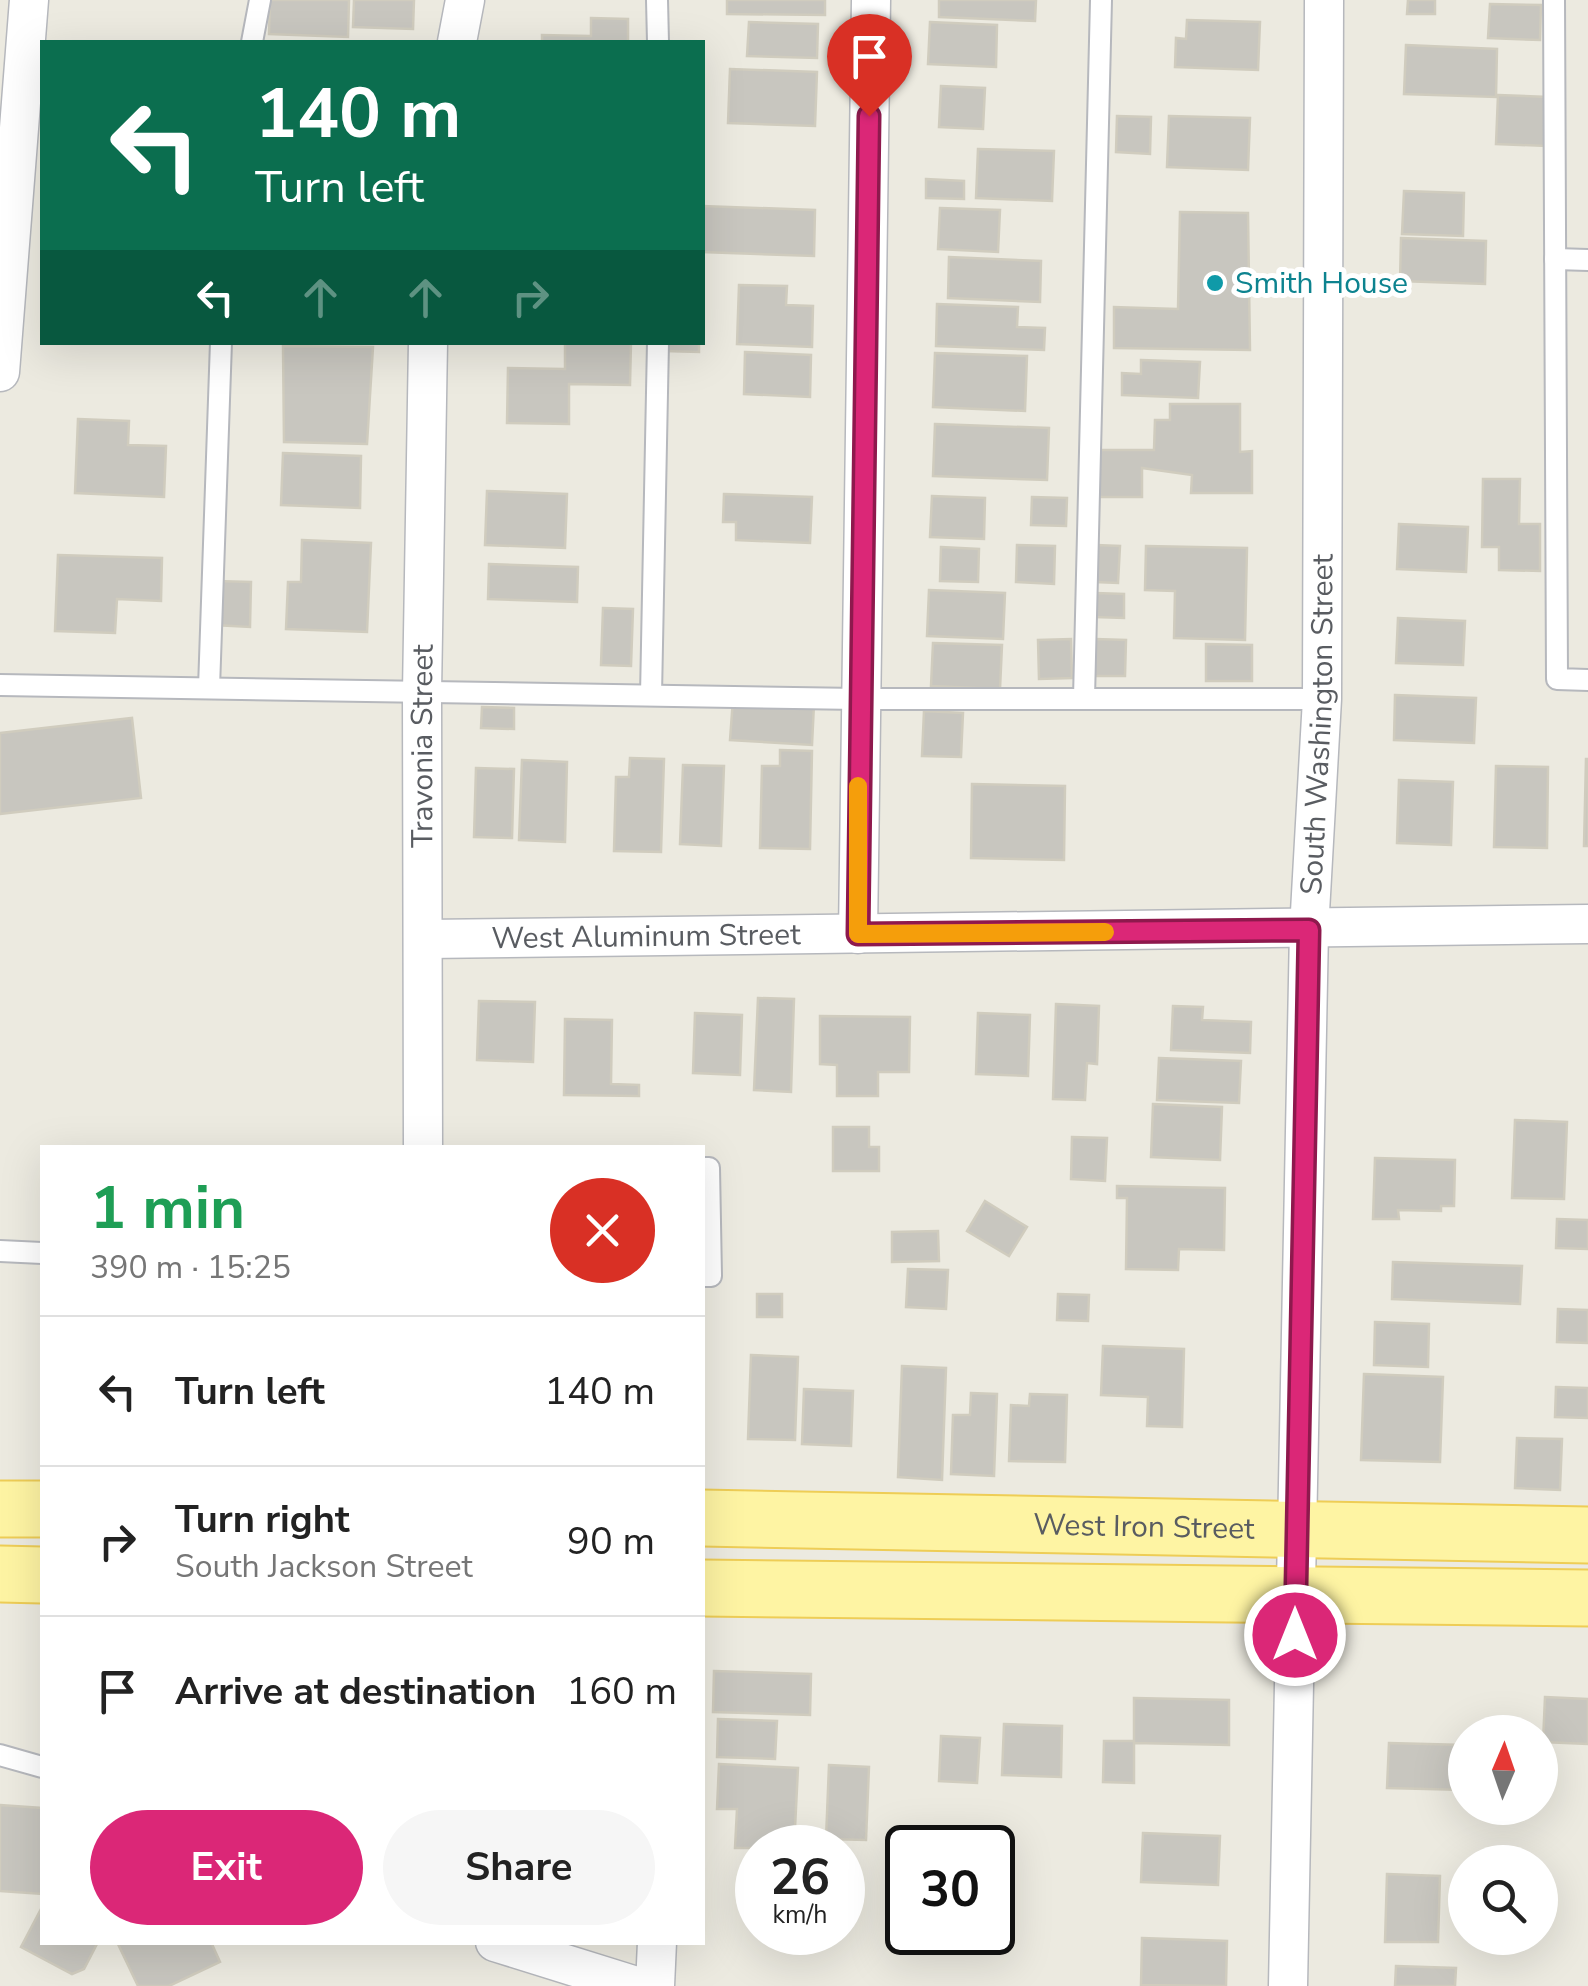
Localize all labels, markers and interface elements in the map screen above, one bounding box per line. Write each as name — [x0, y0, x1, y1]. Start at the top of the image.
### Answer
pin — [827, 14, 912, 117]
icon: arrive — [842, 29, 897, 84]
text: 140 m — [255, 66, 461, 162]
icon: left — [90, 80, 220, 210]
text: Turn left — [255, 157, 424, 218]
place label: Smith House — [1235, 263, 1408, 304]
icon: left — [188, 270, 243, 325]
icon: ahead — [293, 270, 348, 325]
icon: ahead — [398, 270, 453, 325]
icon: right — [503, 270, 558, 325]
marker: Smith House — [1204, 272, 1226, 294]
street label: South Washington Street — [1291, 553, 1343, 896]
street label: Travonia Street — [401, 643, 443, 848]
street label: West Aluminum Street — [491, 914, 801, 959]
text: 1 min — [90, 1167, 245, 1249]
button: close — [550, 1178, 655, 1283]
text: 390 m · 15:25 — [90, 1246, 291, 1289]
icon: left — [90, 1364, 145, 1419]
text: Turn left — [175, 1366, 325, 1417]
text: 140 m — [544, 1366, 655, 1417]
text: Turn right — [175, 1494, 350, 1545]
street label: West Iron Street — [1033, 1504, 1255, 1549]
icon: right — [90, 1514, 145, 1569]
text: 90 m — [567, 1516, 655, 1567]
text: South Jackson Street — [175, 1545, 473, 1588]
position arrow — [1243, 1583, 1347, 1687]
icon: arrive — [90, 1664, 145, 1719]
text: Arrive at destination — [175, 1666, 536, 1717]
text: 160 m — [566, 1666, 677, 1717]
north arrow — [1448, 1715, 1558, 1825]
map controls — [1448, 1715, 1558, 1955]
button: Exit — [90, 1810, 363, 1925]
button: Share — [383, 1810, 655, 1925]
speed limit sign: 30 — [885, 1825, 1015, 1955]
text: 26 — [770, 1843, 830, 1912]
button: search — [1448, 1845, 1558, 1955]
text: km/h — [772, 1898, 828, 1932]

